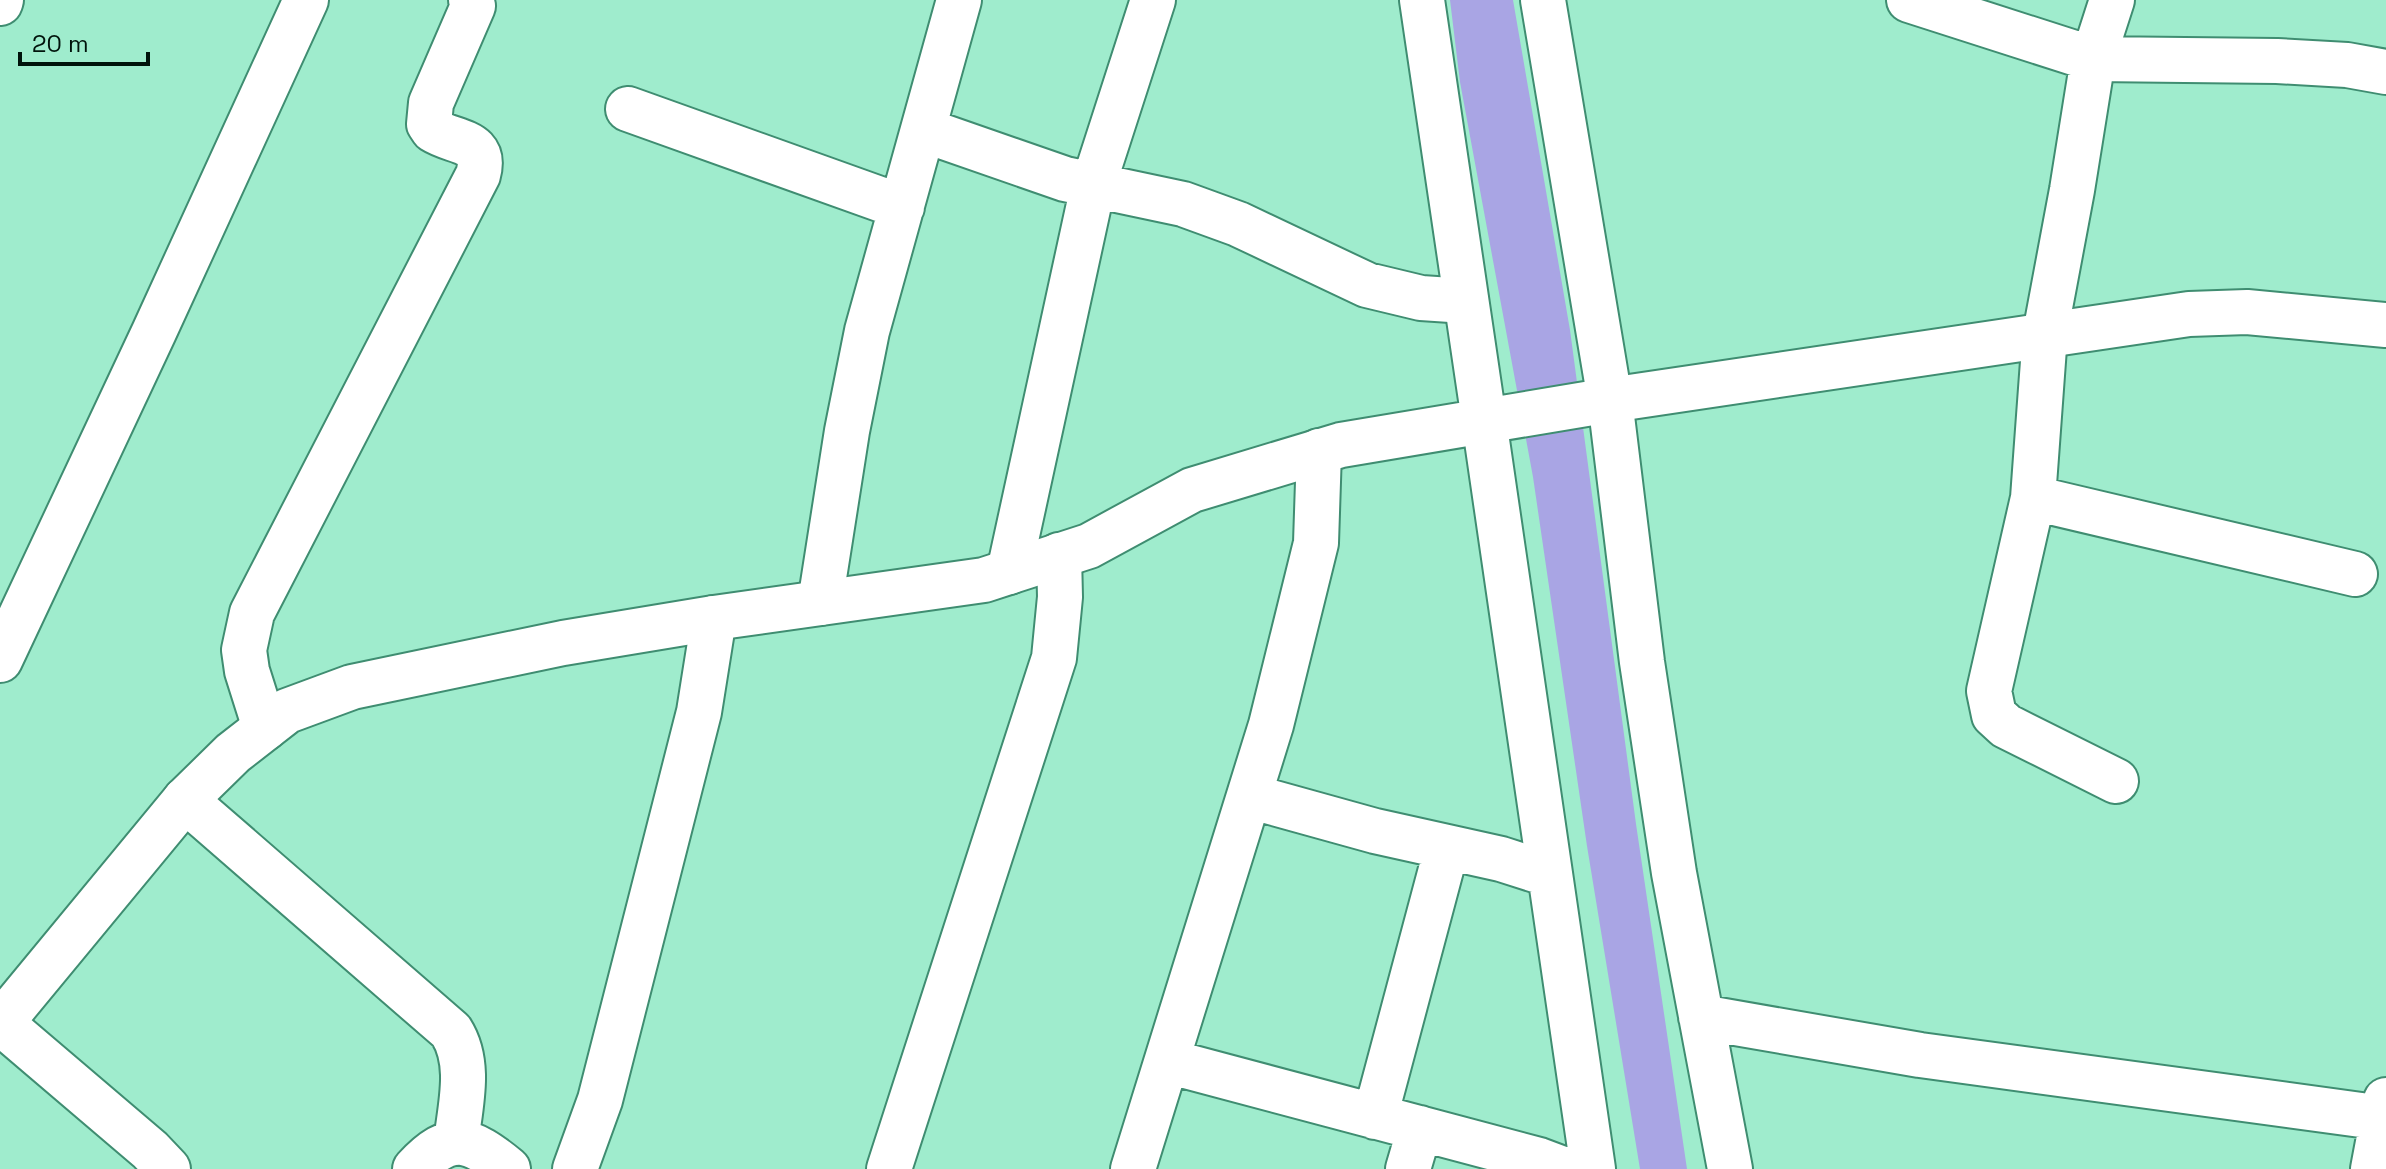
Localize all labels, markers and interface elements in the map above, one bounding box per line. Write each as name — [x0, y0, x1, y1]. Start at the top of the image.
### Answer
scale bar — [20, 16, 148, 66]
text: 20 m — [32, 28, 89, 59]

